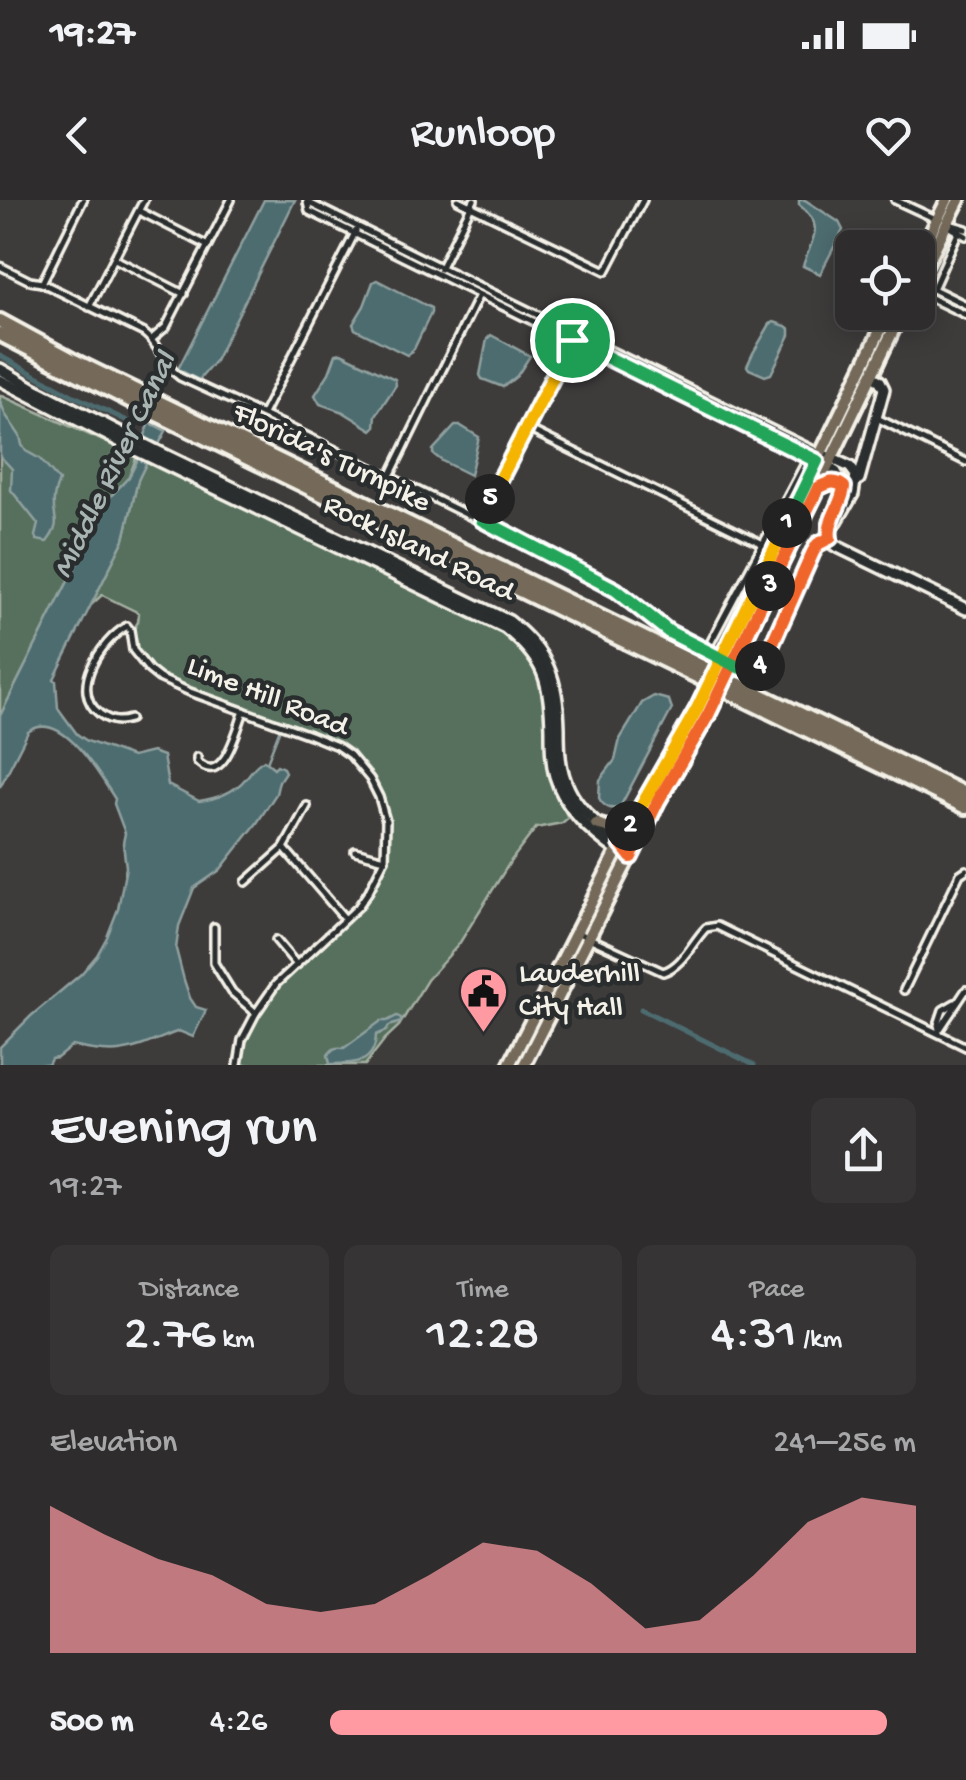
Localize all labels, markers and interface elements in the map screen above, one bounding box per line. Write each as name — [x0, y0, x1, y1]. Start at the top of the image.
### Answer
text: 19:27 — [50, 13, 135, 57]
icon: back — [50, 108, 105, 163]
icon: heart — [861, 108, 916, 163]
text: Runloop — [411, 109, 555, 162]
map controls — [835, 230, 935, 330]
button: locate — [835, 230, 935, 330]
pin — [530, 298, 615, 383]
icon: arrive — [545, 313, 600, 368]
water label: Middle River Canal — [45, 345, 188, 585]
street label: Florida's Turnpike — [226, 396, 436, 522]
pin: 5 — [465, 474, 515, 524]
text: 5 — [483, 482, 497, 515]
street label: Rock Island Road — [317, 489, 521, 612]
pin: 1 — [762, 498, 812, 548]
text: 1 — [781, 506, 793, 539]
pin: 3 — [745, 561, 795, 611]
text: 3 — [763, 569, 777, 602]
pin: 4 — [735, 641, 785, 691]
text: 4 — [753, 649, 767, 682]
street label: Lime Hill Road — [181, 650, 355, 747]
pin: 2 — [605, 801, 655, 851]
text: 2 — [623, 809, 637, 842]
place label: Lauderhill City Hall — [519, 958, 640, 1027]
public building icon: Lauderhill City Hall — [458, 966, 510, 1034]
button: share — [811, 1098, 916, 1203]
text: Evening run — [50, 1099, 317, 1163]
text: 19:27 — [50, 1169, 121, 1207]
text: Distance — [140, 1274, 239, 1307]
text: Time — [457, 1274, 509, 1307]
text: Pace — [749, 1274, 804, 1307]
text: 2.76 — [124, 1307, 216, 1366]
text: 12:28 — [427, 1307, 539, 1366]
text: 4:31 — [711, 1307, 797, 1366]
text: km — [216, 1324, 255, 1357]
text: /km — [797, 1324, 842, 1357]
text: Elevation — [50, 1425, 177, 1463]
text: 241–256 m — [774, 1425, 916, 1463]
text: 500 m — [50, 1704, 133, 1742]
text: 4:26 — [210, 1704, 267, 1742]

